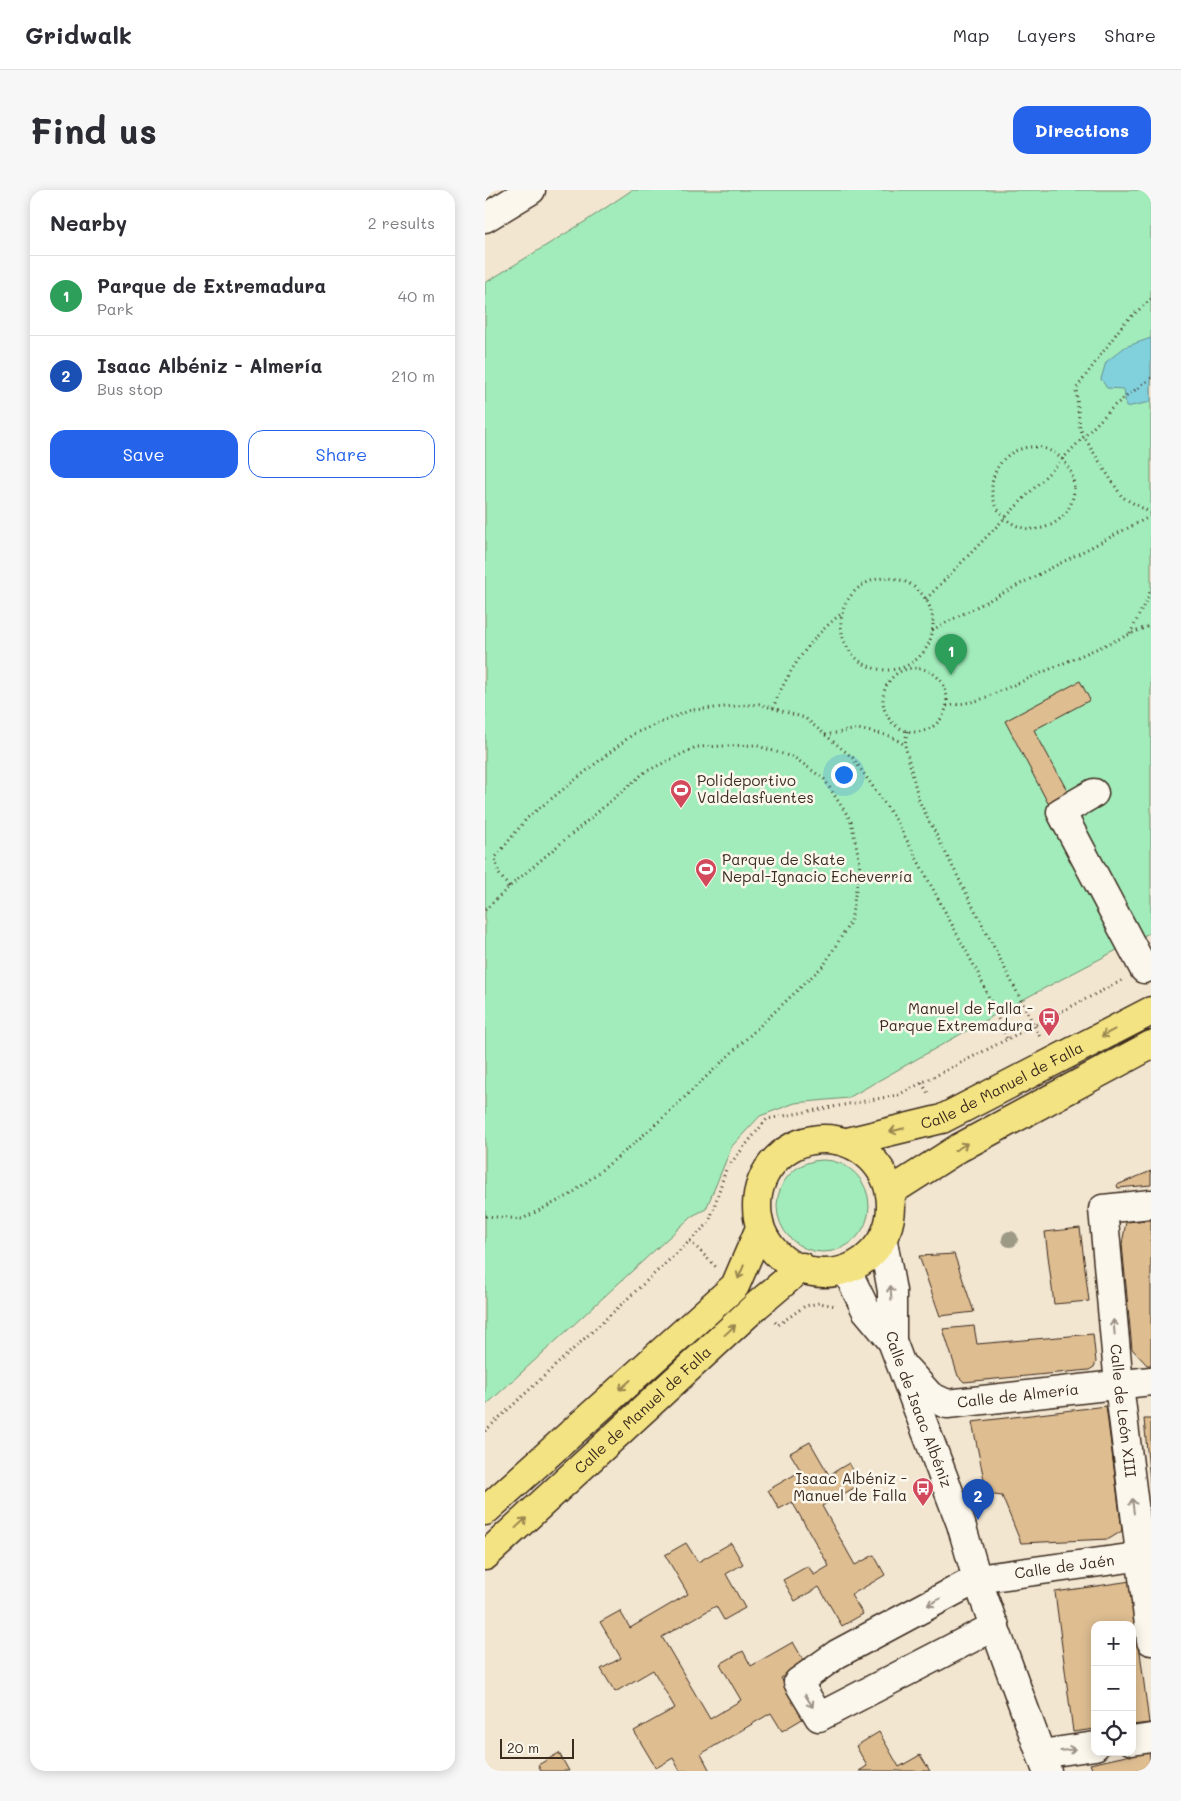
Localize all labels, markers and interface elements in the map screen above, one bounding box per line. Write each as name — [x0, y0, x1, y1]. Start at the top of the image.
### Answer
text: Gridwalk — [25, 19, 132, 50]
text: Map — [953, 23, 989, 47]
text: Layers — [1017, 23, 1076, 47]
text: Share — [1104, 23, 1156, 47]
button: Directions — [1013, 106, 1151, 154]
text: Find us — [30, 107, 157, 153]
text: Nearby — [50, 209, 127, 236]
text: 2 results — [368, 212, 435, 233]
text: Parque de Extremadura — [97, 273, 326, 298]
text: 1 — [62, 285, 70, 306]
text: 40 m — [398, 285, 435, 306]
text: Park — [97, 298, 133, 319]
text: Isaac Albéniz - Almería — [97, 353, 322, 378]
text: 2 — [62, 365, 70, 386]
text: 210 m — [391, 365, 435, 386]
text: Bus stop — [97, 378, 163, 399]
button: Save — [50, 430, 238, 478]
button: Share — [248, 430, 435, 478]
pin: 1 — [935, 634, 967, 675]
your location — [831, 762, 857, 788]
place label: Polideportivo Valdelasfuentes — [697, 770, 814, 807]
sports icon: Polideportivo Valdelasfuentes — [669, 778, 693, 809]
place label: Parque de Skate Nepal-Ignacio Echeverría — [722, 849, 913, 886]
sports icon: Parque de Skate Nepal-Ignacio Echeverría — [694, 857, 718, 888]
place label: Manuel de Falla - Parque Extremadura — [880, 998, 1033, 1035]
bus stop icon: Manuel de Falla - Parque Extremadura — [1037, 1006, 1061, 1037]
one-way arrow — [1101, 1029, 1116, 1038]
street label: Calle de Manuel de Falla — [919, 1037, 1086, 1133]
one-way arrow — [890, 1125, 906, 1135]
one-way arrow — [953, 1142, 968, 1152]
one-way arrow — [735, 1264, 745, 1279]
one-way arrow — [886, 1285, 896, 1301]
one-way arrow — [1109, 1320, 1118, 1336]
one-way arrow — [724, 1324, 737, 1336]
street label: Calle de Isaac Albéniz — [883, 1331, 957, 1490]
street label: Calle de Manuel de Falla — [570, 1341, 715, 1478]
street label: Calle de León XIII — [1106, 1343, 1142, 1479]
street label: Calle de Almería — [956, 1378, 1080, 1412]
one-way arrow — [619, 1379, 632, 1391]
place label: Isaac Albéniz - Manuel de Falla — [793, 1468, 907, 1505]
bus stop icon: Isaac Albéniz - Manuel de Falla — [911, 1476, 935, 1507]
pin: 2 — [962, 1479, 994, 1520]
one-way arrow — [1128, 1499, 1138, 1515]
one-way arrow — [514, 1517, 527, 1529]
street label: Calle de Jaén — [1013, 1549, 1115, 1583]
one-way arrow — [926, 1597, 941, 1607]
map controls — [1091, 1621, 1136, 1756]
button: + — [1091, 1621, 1136, 1666]
button: − — [1091, 1666, 1136, 1711]
one-way arrow — [805, 1693, 815, 1707]
button: locate — [1091, 1711, 1136, 1756]
scale bar — [500, 1736, 574, 1759]
text: 20 m — [507, 1738, 539, 1757]
one-way arrow — [1059, 1745, 1075, 1755]

